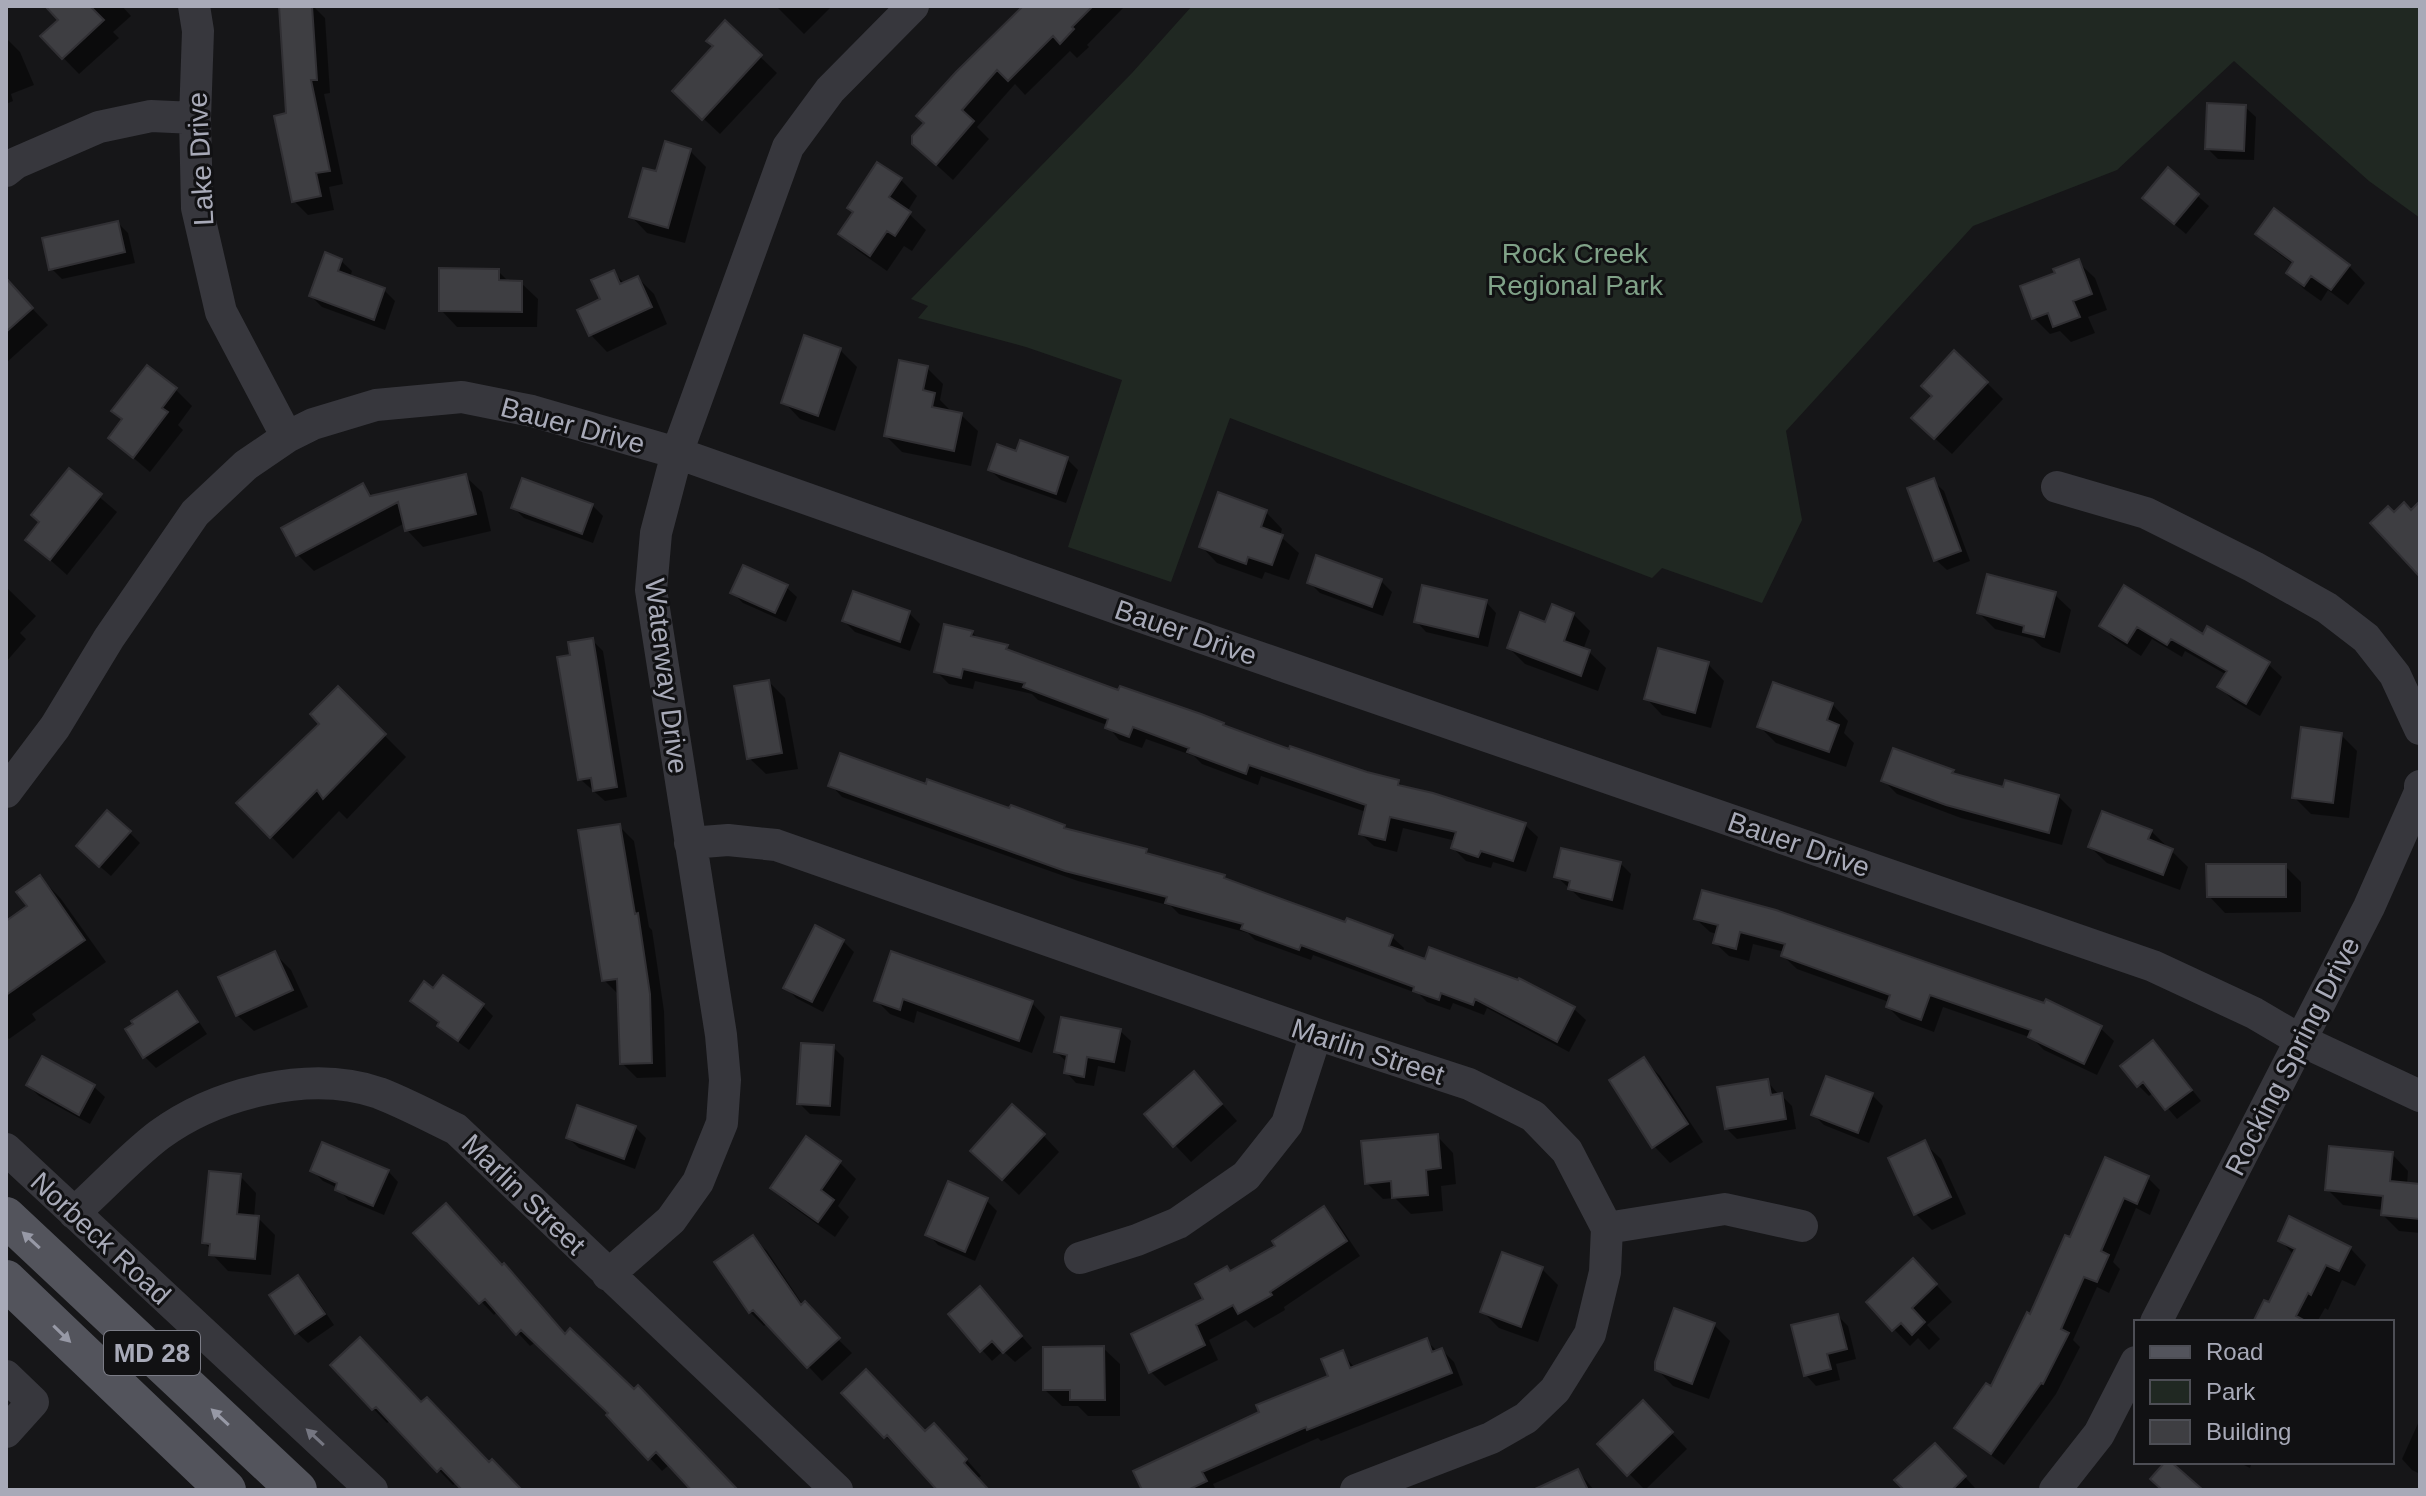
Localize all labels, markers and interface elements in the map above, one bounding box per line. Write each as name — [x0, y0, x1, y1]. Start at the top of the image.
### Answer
street label: Lake Drive — [182, 91, 219, 227]
park label: Rock Creek Regional Park — [1487, 238, 1664, 301]
street label: Bauer Drive — [497, 391, 648, 460]
street label: Waterway Drive — [639, 577, 694, 775]
street label: Bauer Drive — [1111, 594, 1261, 671]
street label: Bauer Drive — [1724, 806, 1874, 883]
street label: Rocking Spring Drive — [2219, 932, 2366, 1180]
street label: Marlin Street — [1288, 1012, 1448, 1091]
street label: Marlin Street — [456, 1128, 592, 1261]
street label: Norbeck Road — [25, 1166, 177, 1311]
one-way arrow — [21, 1231, 40, 1249]
legend — [2134, 1320, 2394, 1464]
one-way arrow — [53, 1325, 72, 1343]
road number: MD 28 — [104, 1331, 200, 1375]
text: Road — [2206, 1338, 2263, 1365]
text: Park — [2206, 1378, 2256, 1405]
one-way arrow — [211, 1409, 230, 1427]
text: Building — [2206, 1418, 2291, 1445]
one-way arrow — [306, 1428, 325, 1446]

